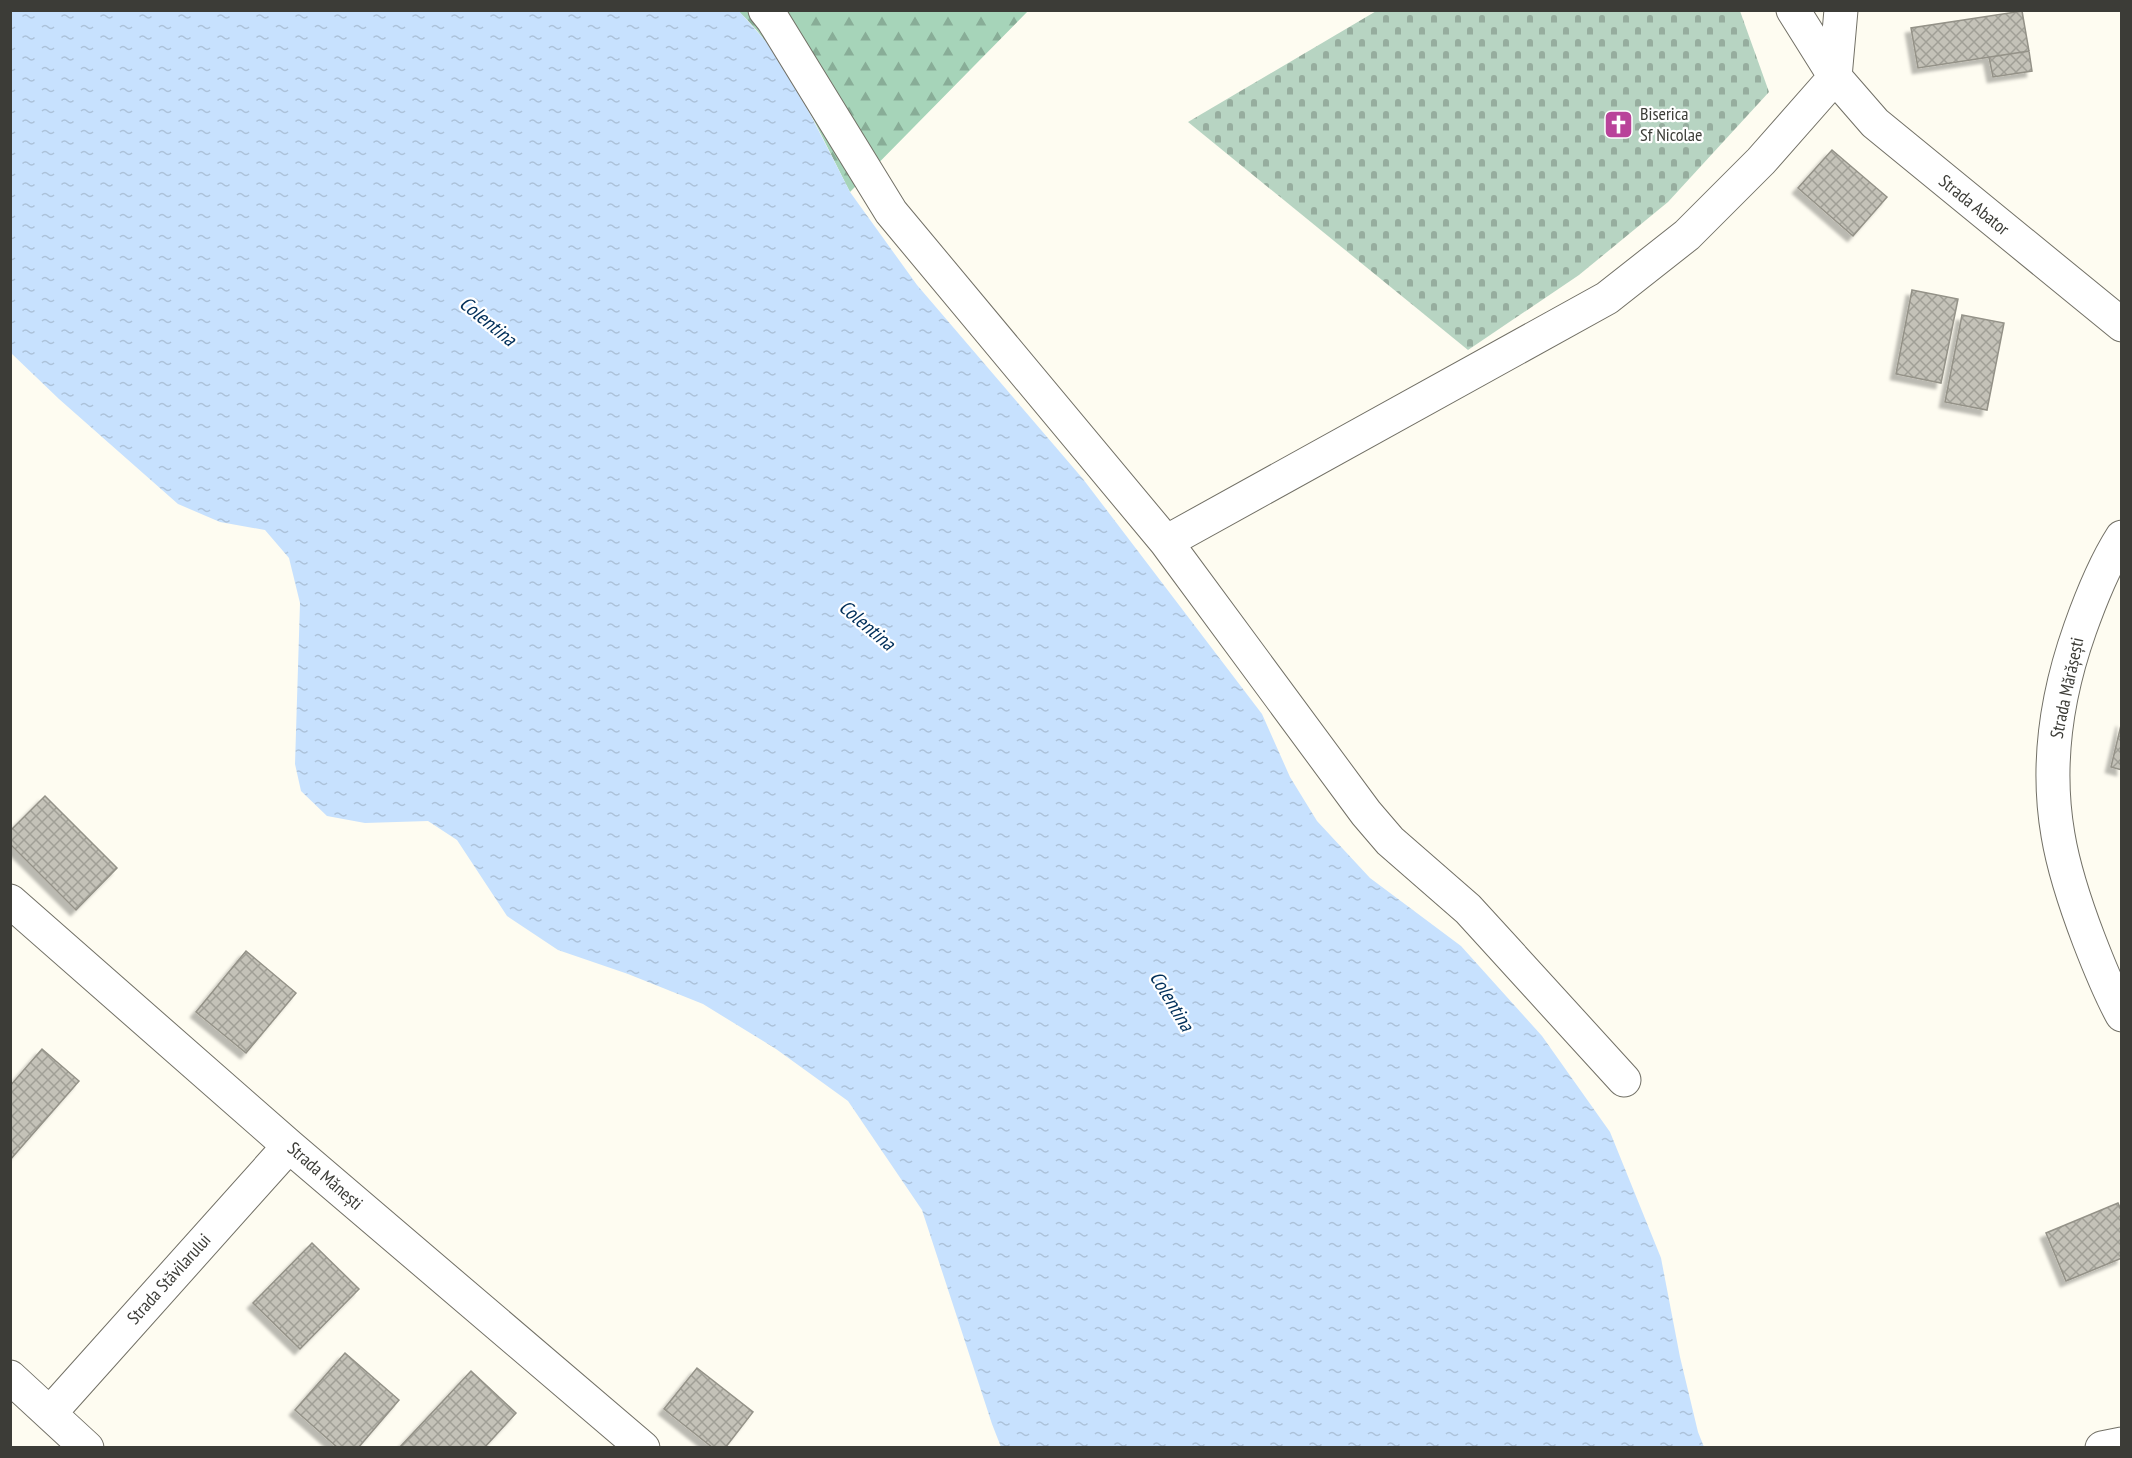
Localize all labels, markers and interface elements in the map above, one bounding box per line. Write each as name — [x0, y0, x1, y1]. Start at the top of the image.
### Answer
place label: Biserica Sf Nicolae — [1640, 102, 1702, 146]
church icon: Biserica Sf Nicolae — [1603, 108, 1635, 140]
street label: Strada Abator — [1934, 169, 2014, 240]
water label: Colentina — [454, 290, 522, 352]
water label: Colentina — [834, 594, 901, 657]
street label: Strada Mărășești — [2045, 635, 2088, 741]
water label: Colentina — [1144, 966, 1201, 1037]
street label: Strada Mănești — [283, 1137, 368, 1215]
street label: Strada Stăvilarului — [122, 1228, 215, 1329]

